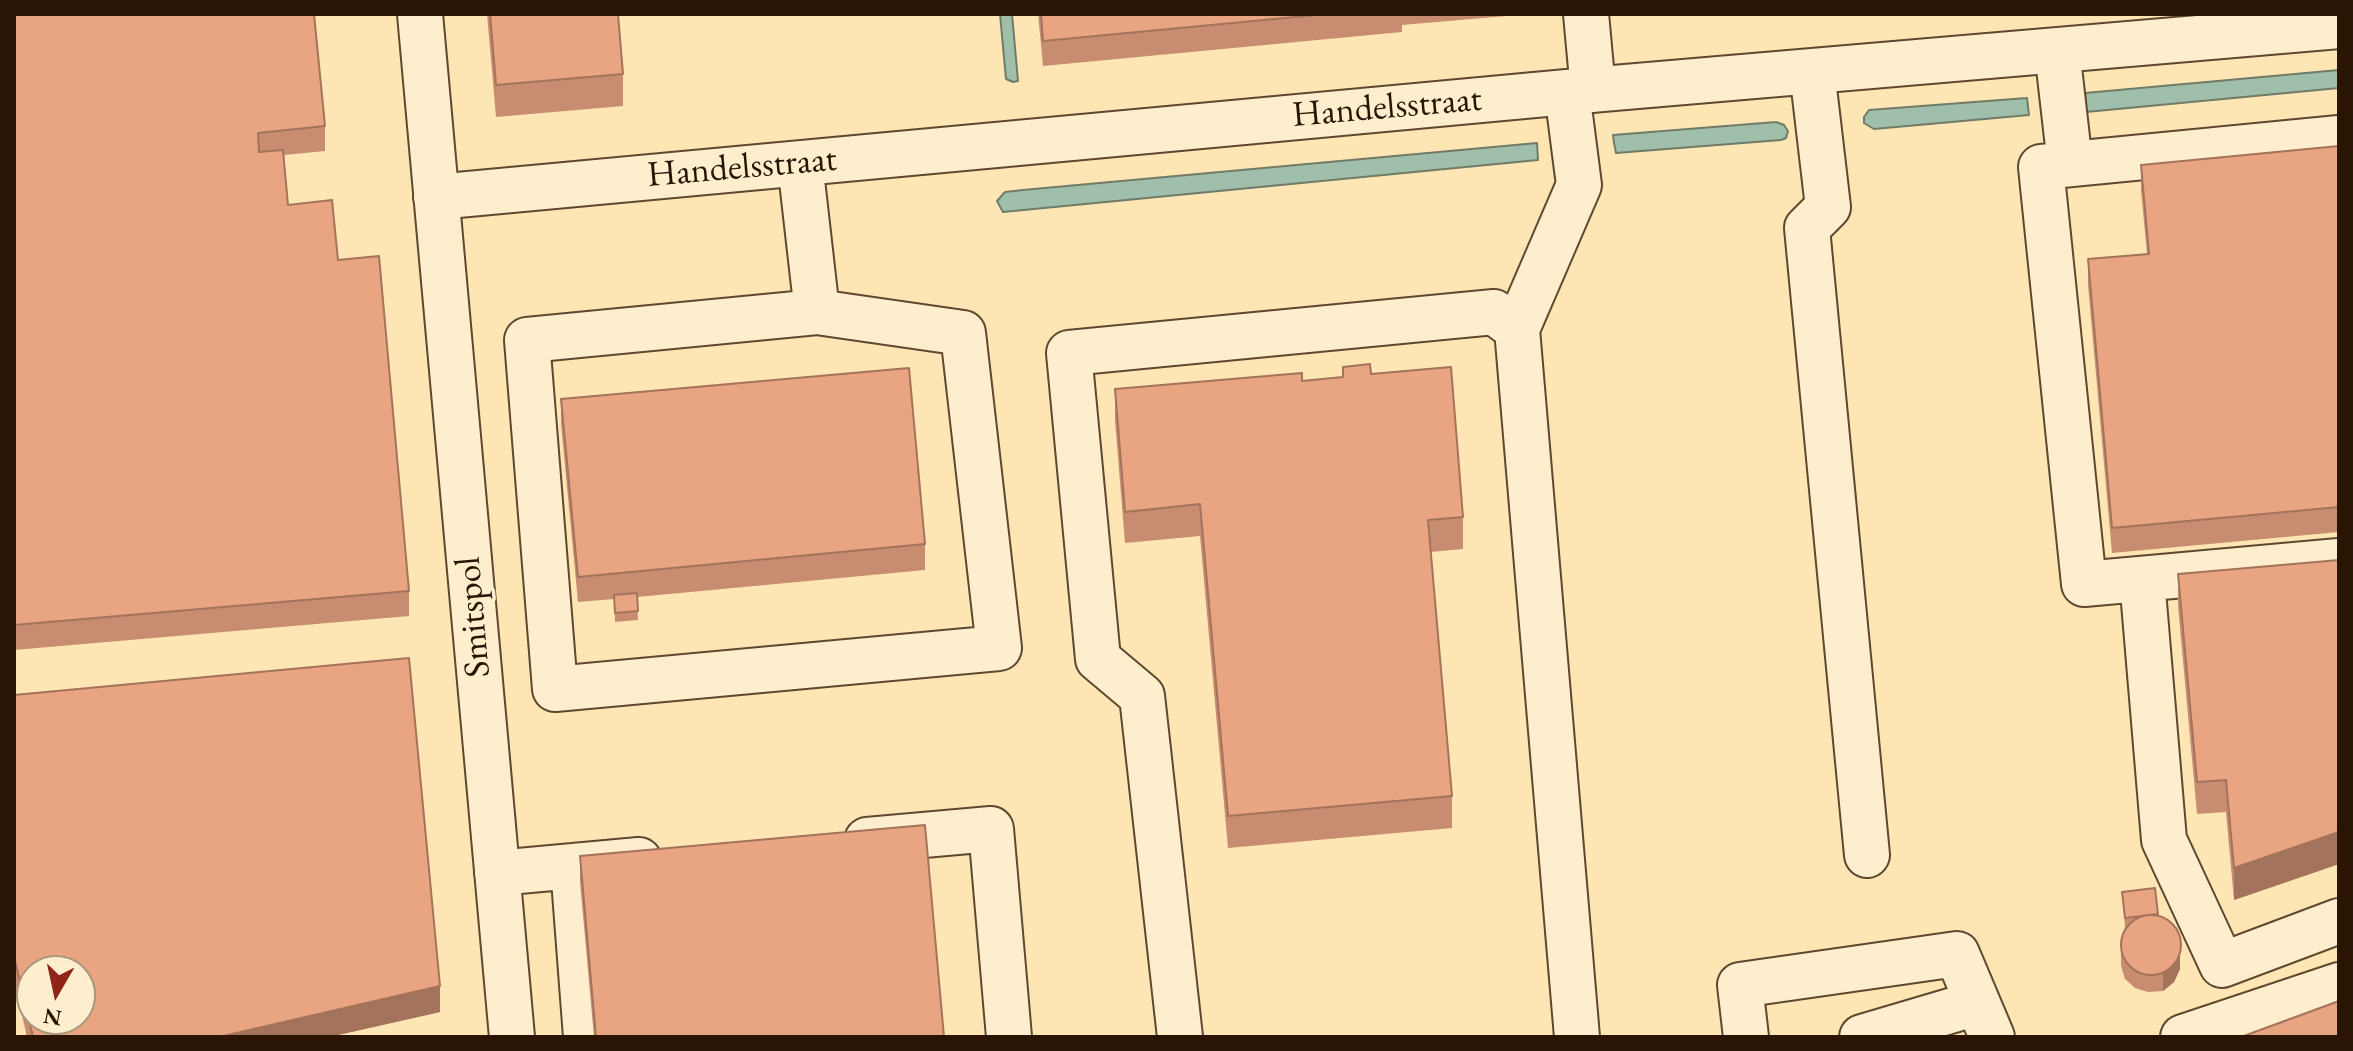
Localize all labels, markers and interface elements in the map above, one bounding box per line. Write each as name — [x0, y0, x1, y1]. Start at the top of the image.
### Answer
street label: Handelsstraat — [1290, 78, 1484, 138]
street label: Handelsstraat — [645, 138, 839, 198]
street label: Smitspol — [447, 555, 501, 679]
north arrow — [16, 955, 96, 1035]
text: N — [41, 1002, 64, 1033]

